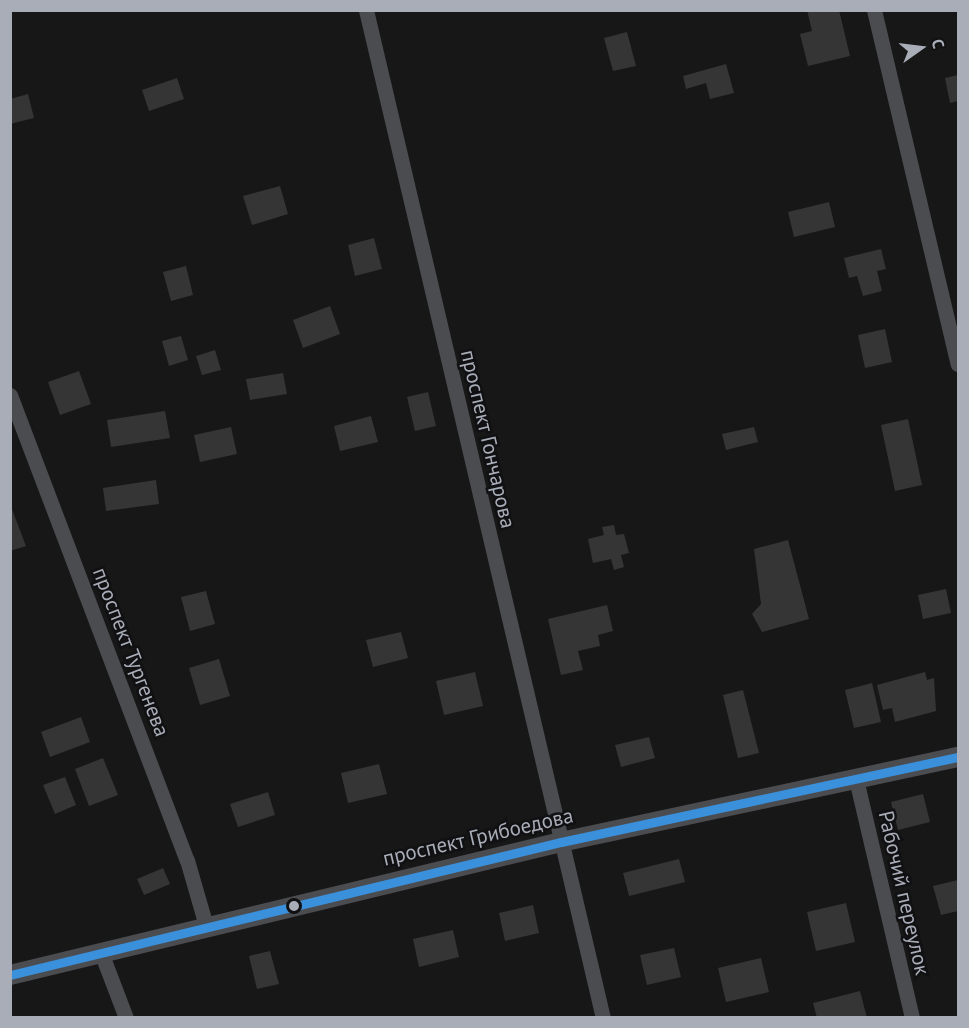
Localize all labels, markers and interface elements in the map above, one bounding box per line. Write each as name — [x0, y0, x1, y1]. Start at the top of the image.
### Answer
north arrow — [891, 18, 951, 78]
text: С — [928, 37, 949, 50]
street label: проспект Гончарова — [455, 347, 521, 531]
street label: проспект Тургенева — [87, 563, 175, 741]
street label: проспект Грибоедова — [380, 803, 576, 871]
street label: Рабочий переулок — [873, 808, 935, 978]
unlabelled marker — [288, 900, 300, 912]

